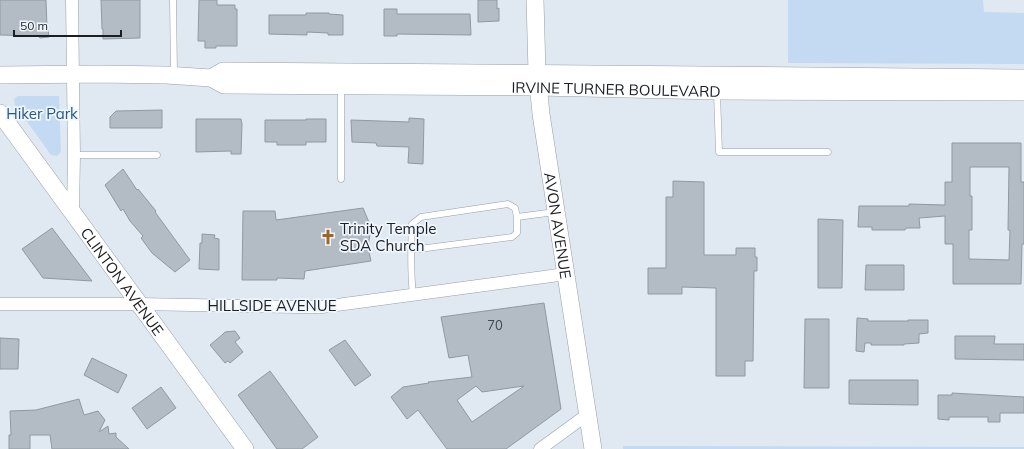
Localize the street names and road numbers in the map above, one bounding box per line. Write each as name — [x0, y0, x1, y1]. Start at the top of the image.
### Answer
street label: IRVINE TURNER BOULEVARD — [511, 77, 721, 101]
street label: AVON AVENUE — [541, 171, 576, 280]
street label: CLINTON AVENUE — [77, 223, 168, 339]
street label: HILLSIDE AVENUE — [207, 296, 337, 315]

